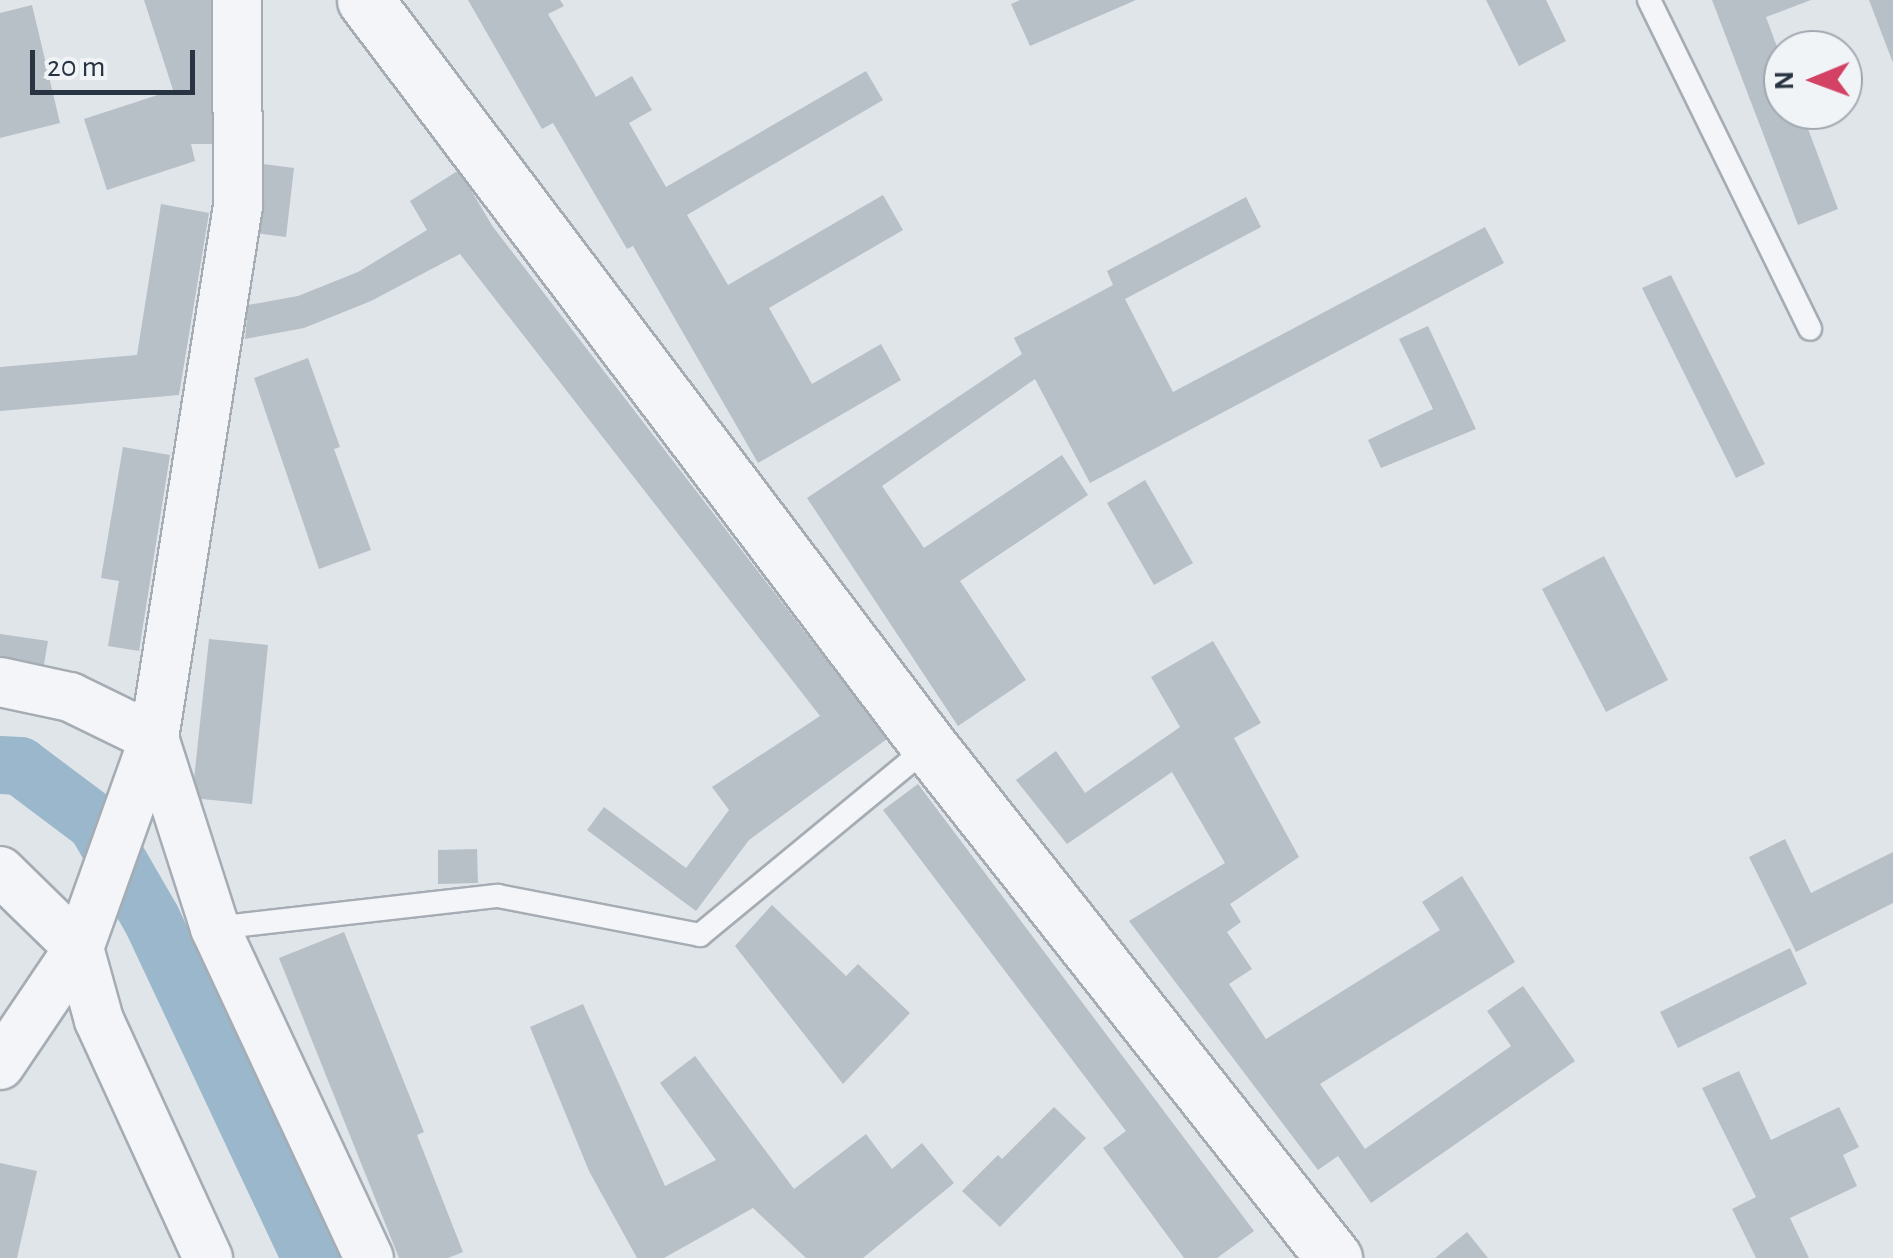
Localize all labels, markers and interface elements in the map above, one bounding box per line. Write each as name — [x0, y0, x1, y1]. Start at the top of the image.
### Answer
scale bar — [35, 30, 200, 92]
north arrow — [1763, 30, 1863, 130]
text: 20 m — [47, 52, 105, 82]
text: N — [1771, 71, 1799, 90]

